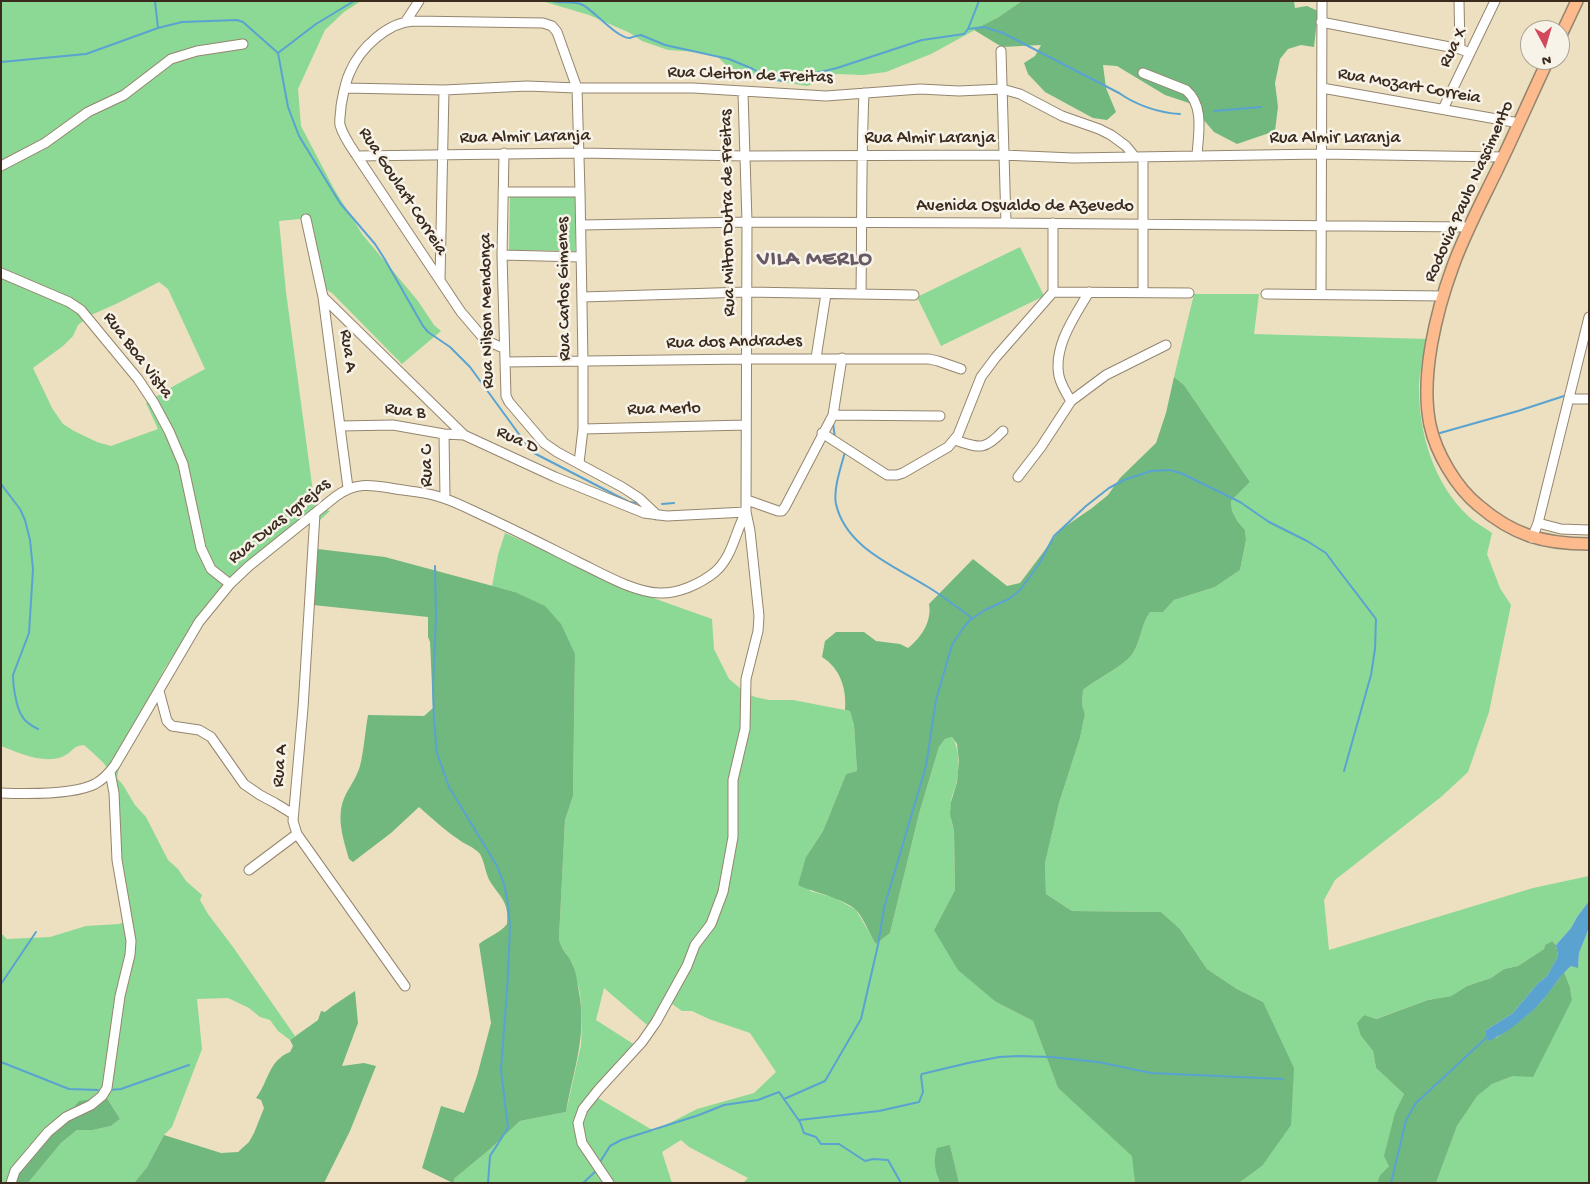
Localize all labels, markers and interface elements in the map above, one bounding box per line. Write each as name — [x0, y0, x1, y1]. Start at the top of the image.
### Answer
north arrow — [1520, 20, 1570, 70]
street label: Rua X — [1435, 25, 1473, 71]
text: N — [1541, 50, 1552, 68]
street label: Rua Cleiton de Freitas — [667, 62, 833, 90]
street label: Rua Mozart Correia — [1336, 64, 1482, 110]
street label: Rodovia Paulo Nascimento — [1420, 98, 1520, 286]
street label: Rua Milton Dutra de Freitas — [716, 109, 742, 317]
street label: Rua Goulart Correia — [353, 124, 451, 260]
street label: Rua Almir Laranja — [459, 126, 591, 150]
street label: Rua Almir Laranja — [865, 128, 995, 150]
street label: Rua Almir Laranja — [1270, 128, 1400, 150]
street label: Avenida Osvaldo de Azevedo — [916, 196, 1134, 218]
street label: Rua Carlos Gimenes — [553, 217, 577, 361]
street label: Rua Nilson Mendonça — [476, 233, 500, 389]
district label: VILA MERLO — [756, 248, 874, 274]
street label: Rua Boa Vista — [97, 308, 177, 404]
street label: Rua A — [333, 328, 361, 374]
street label: Rua dos Andrades — [666, 331, 802, 355]
street label: Rua B — [383, 399, 427, 425]
street label: Rua Merlo — [627, 399, 701, 421]
street label: Rua D — [493, 422, 541, 460]
street label: Rua C — [417, 445, 439, 487]
street label: Rua Duas Igrejas — [225, 474, 335, 570]
street label: Rua A — [268, 744, 294, 788]

